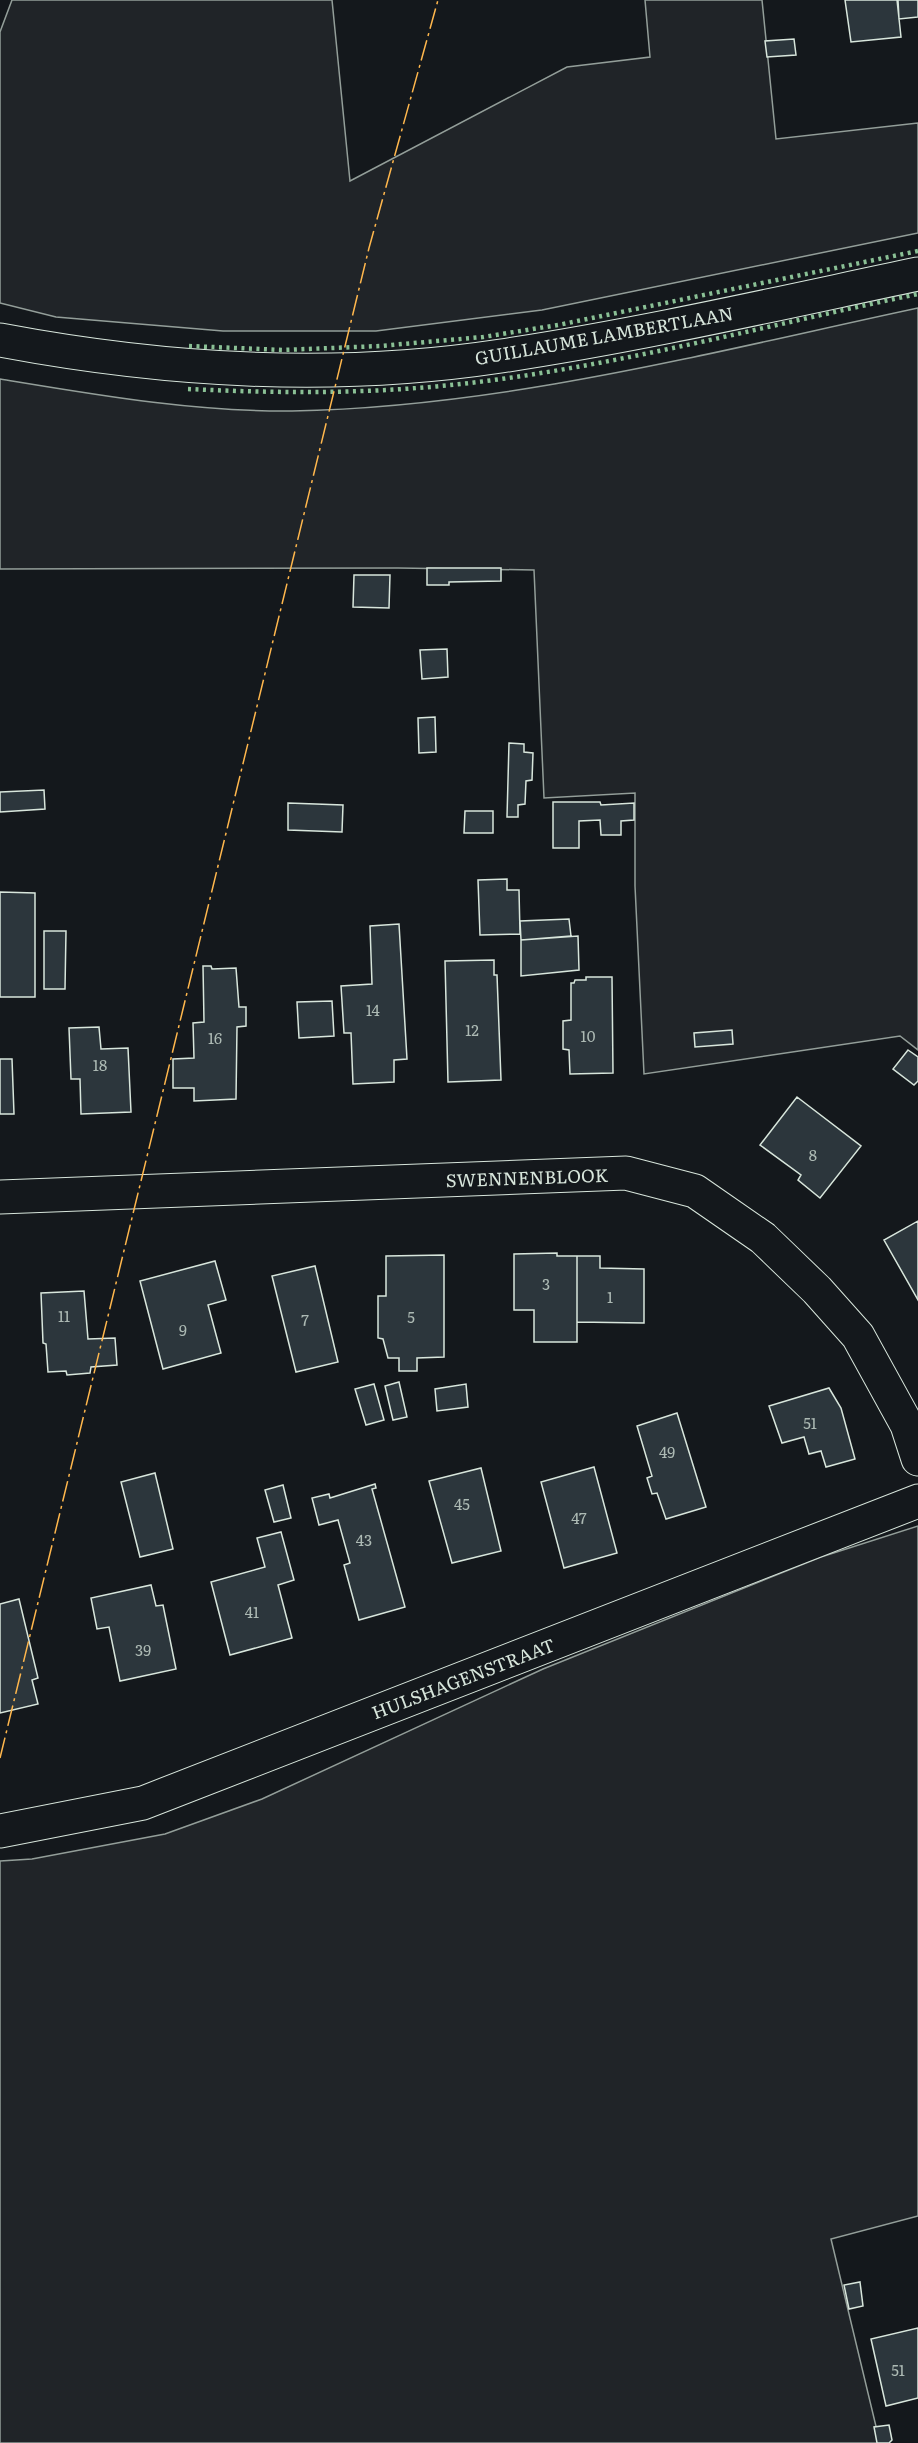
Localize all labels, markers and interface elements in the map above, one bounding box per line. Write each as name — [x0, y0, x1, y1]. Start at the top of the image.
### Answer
street label: GUILLAUME LAMBERTLAAN — [473, 299, 735, 371]
house number: 14 — [366, 998, 380, 1021]
house number: 12 — [465, 1018, 479, 1041]
house number: 10 — [581, 1024, 596, 1047]
house number: 16 — [208, 1026, 222, 1049]
house number: 18 — [93, 1053, 107, 1076]
house number: 8 — [809, 1143, 817, 1166]
street label: SWENNENBLOOK — [445, 1161, 609, 1193]
house number: 3 — [542, 1272, 550, 1295]
house number: 1 — [607, 1285, 613, 1308]
house number: 11 — [58, 1304, 70, 1327]
house number: 5 — [407, 1305, 415, 1328]
house number: 7 — [301, 1308, 309, 1331]
house number: 9 — [179, 1318, 187, 1341]
house number: 51 — [803, 1411, 817, 1434]
house number: 49 — [659, 1440, 675, 1463]
house number: 45 — [454, 1492, 470, 1515]
house number: 47 — [571, 1506, 587, 1529]
house number: 43 — [356, 1528, 372, 1551]
house number: 41 — [245, 1600, 259, 1623]
street label: HULSHAGENSTRAAT — [367, 1631, 559, 1725]
house number: 39 — [135, 1638, 151, 1661]
house number: 51 — [891, 2358, 905, 2381]

